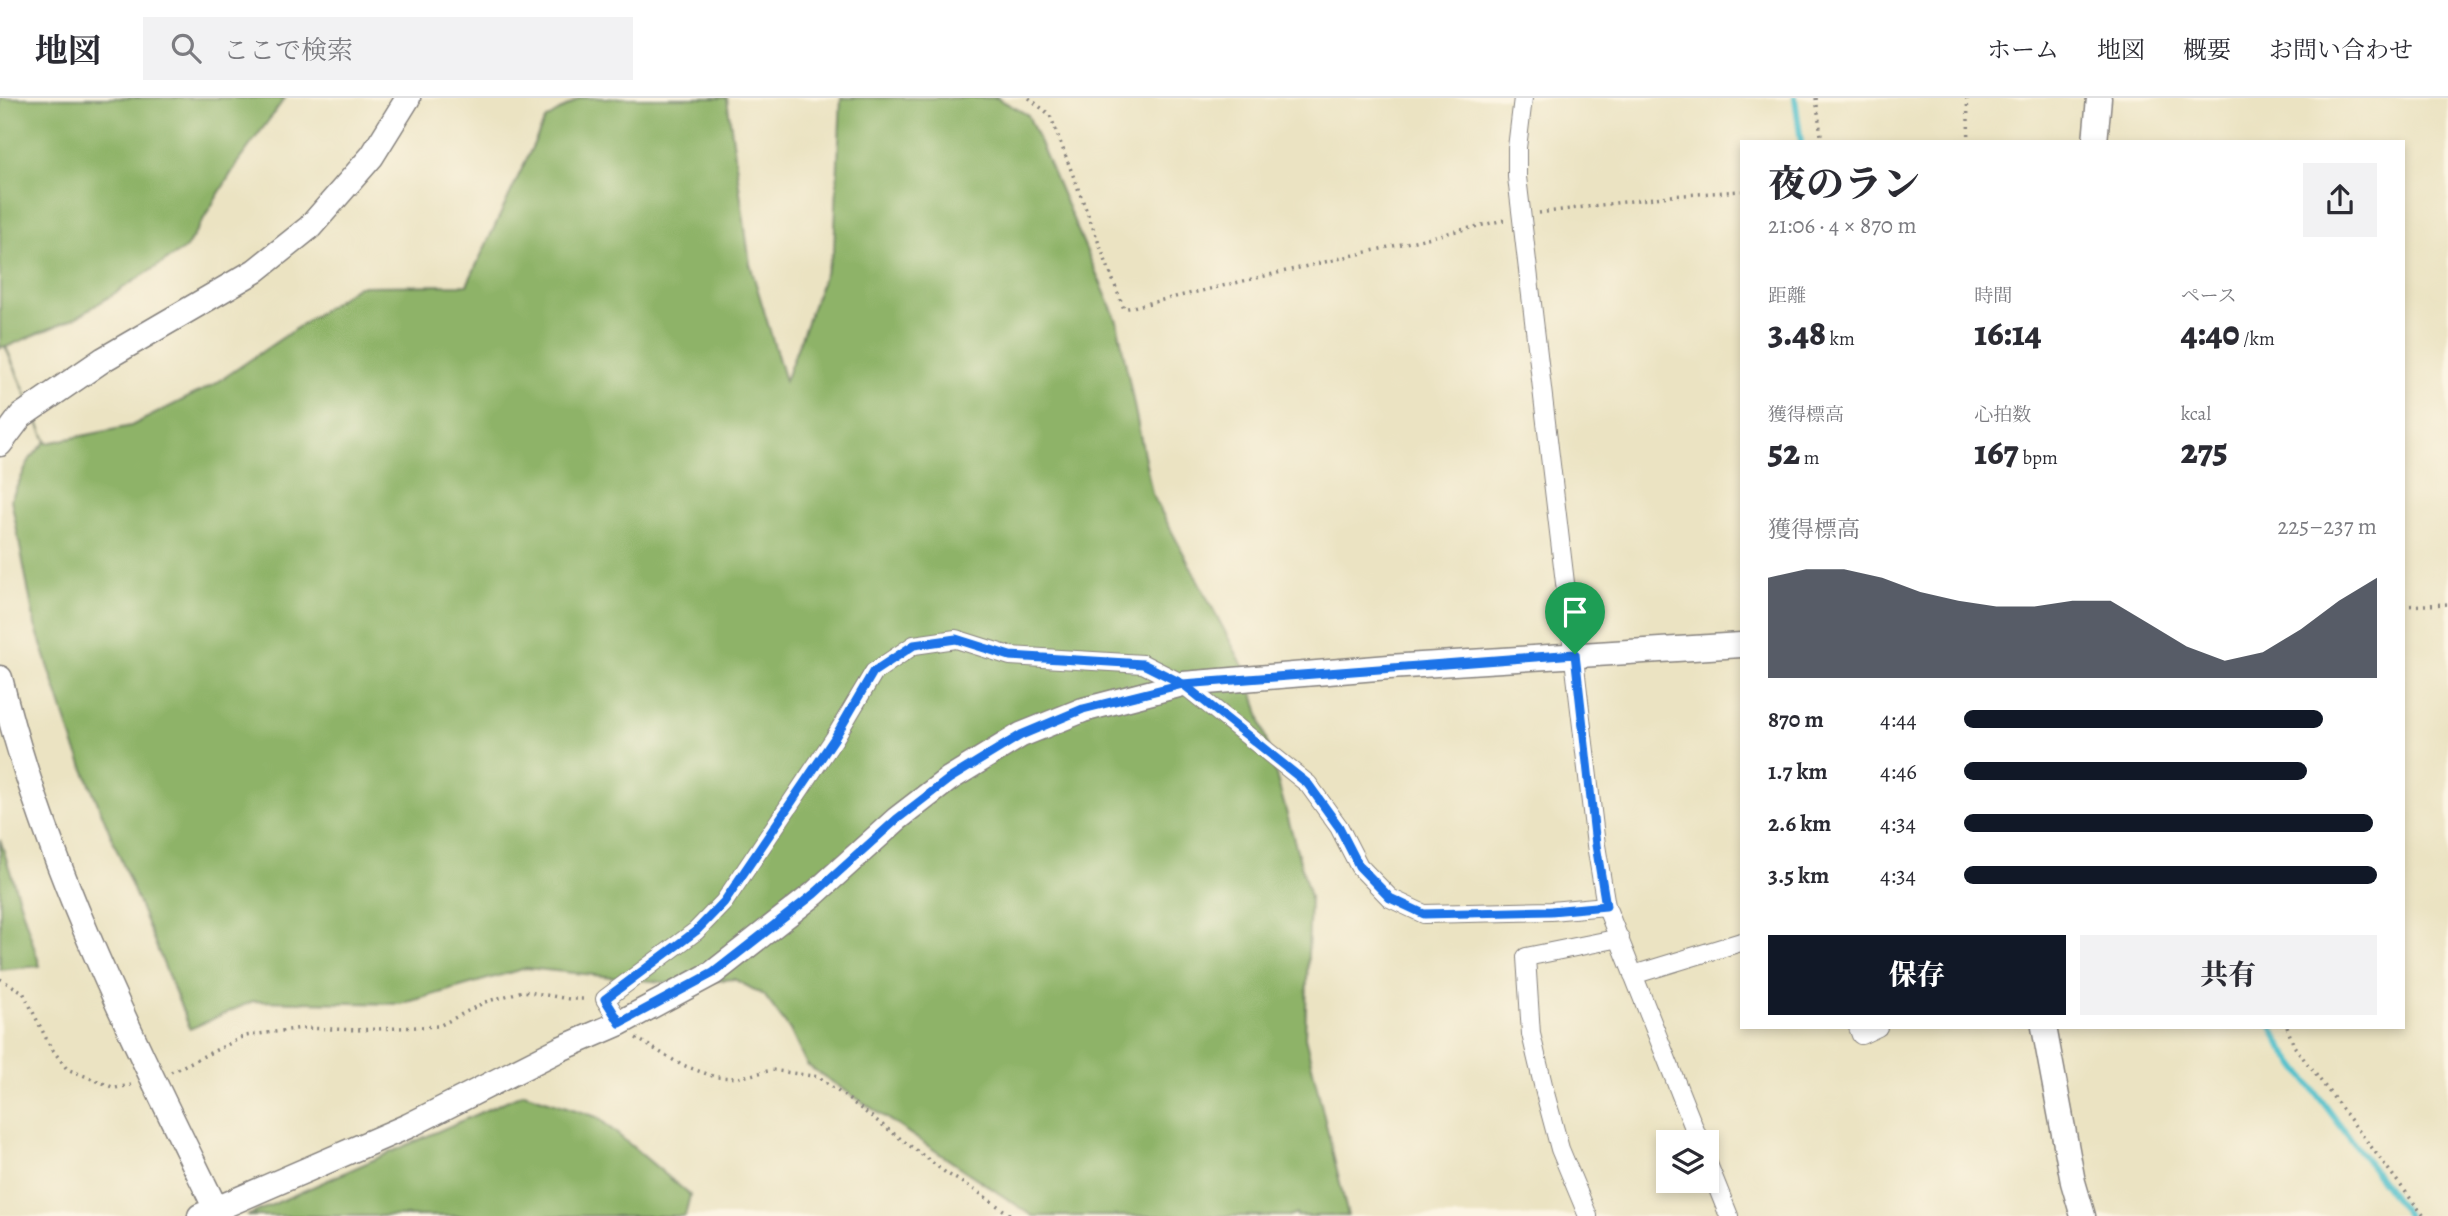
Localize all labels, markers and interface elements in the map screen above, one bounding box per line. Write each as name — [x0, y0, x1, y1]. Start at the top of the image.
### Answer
search box — [143, 17, 633, 80]
text: 地図 — [35, 28, 101, 73]
icon: search — [167, 29, 205, 67]
text: ここで検索 — [223, 33, 353, 68]
text: ホーム — [1987, 34, 2059, 66]
text: 地図 — [2097, 34, 2145, 66]
text: 概要 — [2183, 34, 2231, 66]
text: お問い合わせ — [2269, 34, 2413, 66]
text: 夜のラン — [1768, 158, 1920, 210]
button: share — [2303, 163, 2377, 237]
text: 21:06 · 4 × 870 m — [1768, 210, 1917, 241]
text: 距離 — [1768, 283, 1806, 309]
text: 時間 — [1974, 283, 2012, 309]
text: ペース — [2181, 283, 2237, 309]
text: 3.48 — [1768, 309, 1826, 357]
text: 16:14 — [1974, 309, 2042, 357]
text: 4:40 — [2181, 309, 2240, 357]
text: km — [1826, 326, 1855, 352]
text: /km — [2240, 326, 2275, 352]
text: kcal — [2181, 401, 2211, 427]
text: 獲得標高 — [1768, 402, 1844, 428]
text: 心拍数 — [1974, 402, 2031, 428]
text: 275 — [2181, 427, 2228, 475]
text: 52 — [1768, 428, 1800, 476]
text: 167 — [1974, 428, 2019, 476]
text: m — [1800, 445, 1820, 471]
text: bpm — [2019, 445, 2058, 471]
text: 225–237 m — [2277, 511, 2377, 542]
text: 獲得標高 — [1768, 514, 1860, 545]
pin — [1545, 582, 1605, 654]
icon: arrive — [1556, 593, 1594, 631]
text: 870 m — [1768, 704, 1824, 735]
text: 4:44 — [1880, 704, 1917, 735]
text: 1.7 km — [1768, 756, 1828, 787]
text: 4:46 — [1880, 756, 1917, 787]
text: 2.6 km — [1768, 808, 1831, 839]
text: 4:34 — [1880, 808, 1916, 839]
text: 3.5 km — [1768, 860, 1829, 891]
text: 4:34 — [1880, 860, 1916, 891]
button: 保存 — [1768, 935, 2066, 1015]
button: 共有 — [2080, 935, 2377, 1015]
map controls — [1656, 1130, 1719, 1193]
button: layers — [1656, 1130, 1719, 1193]

